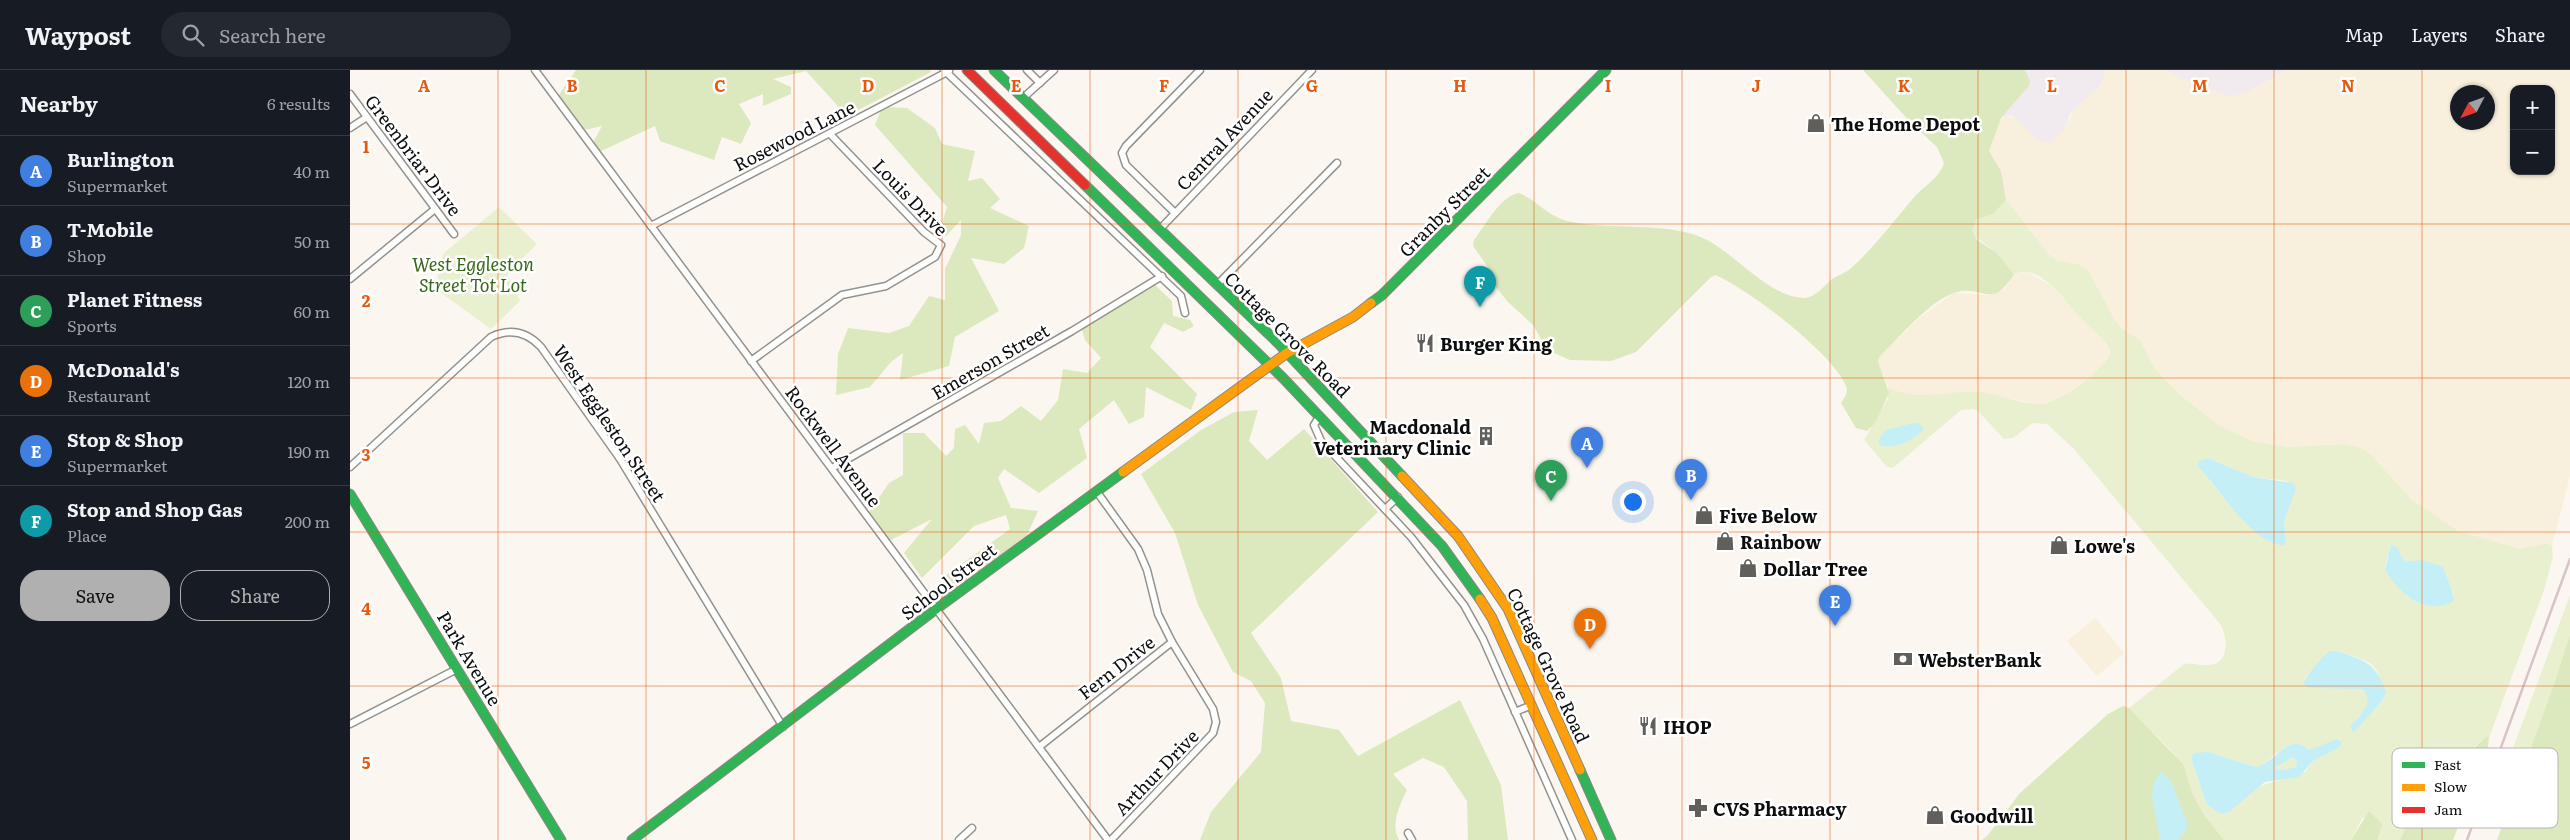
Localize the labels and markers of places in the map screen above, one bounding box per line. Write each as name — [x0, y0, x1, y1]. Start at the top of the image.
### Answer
place label: The Home Depot — [1831, 110, 1980, 137]
shop icon: The Home Depot — [1805, 112, 1827, 134]
pin: F — [1464, 266, 1496, 307]
place label: Burger King — [1440, 330, 1553, 357]
restaurant icon: Burger King — [1414, 332, 1436, 354]
place label: Macdonald Veterinary Clinic — [1314, 413, 1471, 461]
building icon: Macdonald Veterinary Clinic — [1475, 425, 1497, 447]
pin: A — [1571, 427, 1603, 468]
pin: B — [1675, 459, 1707, 500]
pin: C — [1535, 460, 1567, 501]
place label: Five Below — [1719, 502, 1818, 529]
shop icon: Five Below — [1693, 504, 1715, 526]
place label: Rainbow — [1740, 528, 1822, 555]
shop icon: Rainbow — [1714, 530, 1736, 552]
place label: Lowe's — [2074, 532, 2135, 559]
shop icon: Lowe's — [2048, 534, 2070, 556]
place label: Dollar Tree — [1763, 555, 1868, 582]
shop icon: Dollar Tree — [1737, 557, 1759, 579]
pin: E — [1819, 585, 1851, 626]
pin: D — [1574, 608, 1606, 649]
place label: WebsterBank — [1918, 646, 2042, 673]
bank icon: WebsterBank — [1892, 648, 1914, 670]
place label: IHOP — [1663, 713, 1712, 740]
restaurant icon: IHOP — [1637, 715, 1659, 737]
place label: CVS Pharmacy — [1713, 795, 1846, 822]
pharmacy icon: CVS Pharmacy — [1687, 797, 1709, 819]
place label: Goodwill — [1950, 802, 2034, 829]
shop icon: Goodwill — [1924, 804, 1946, 826]

